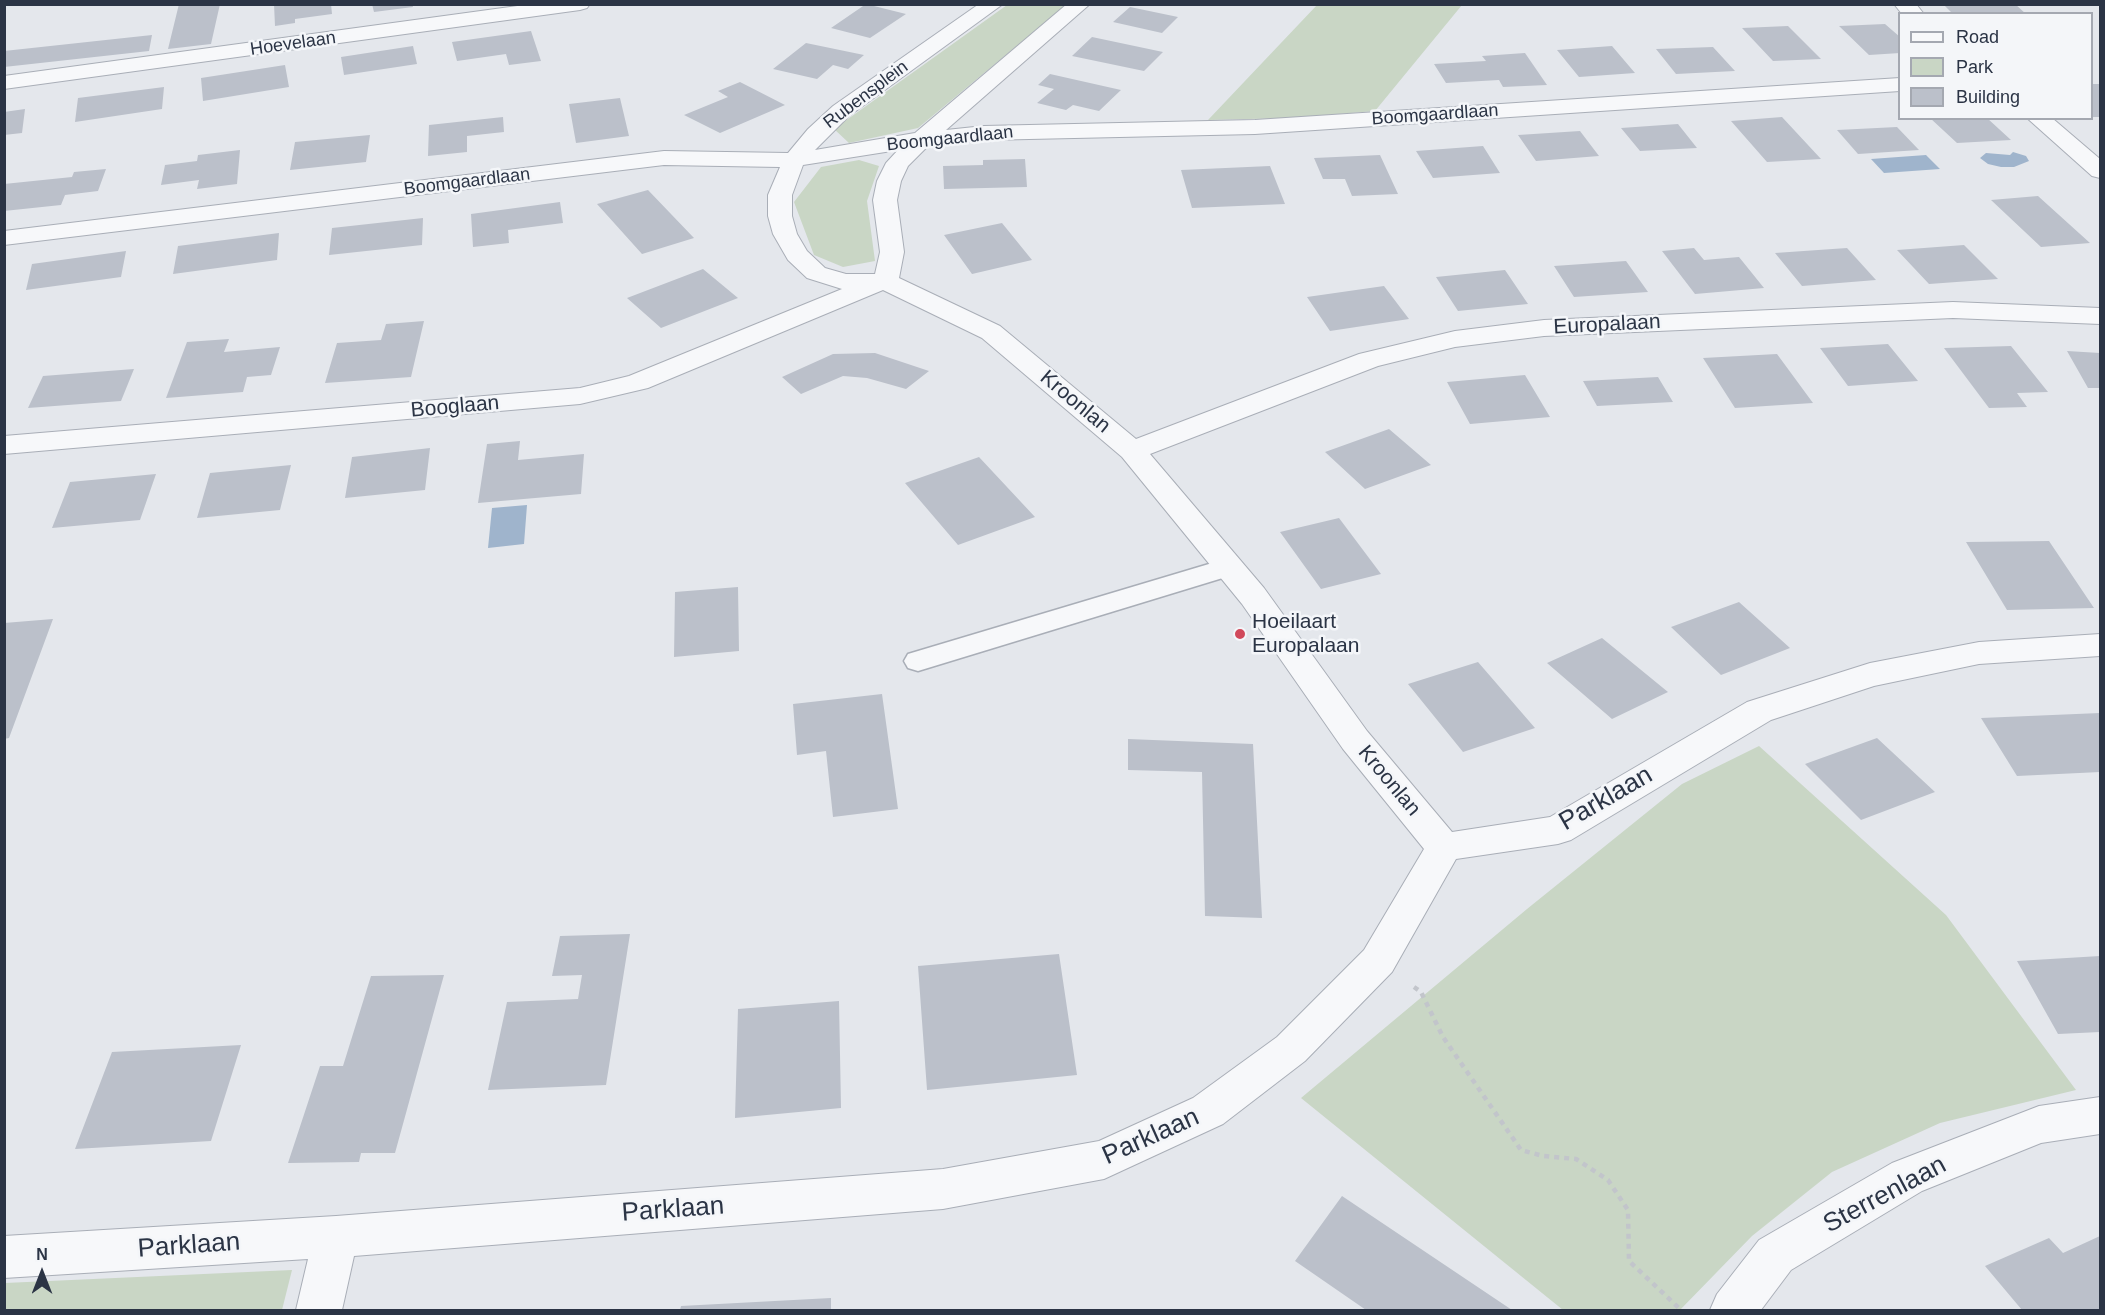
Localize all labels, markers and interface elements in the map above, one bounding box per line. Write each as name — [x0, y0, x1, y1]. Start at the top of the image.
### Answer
legend — [1898, 12, 2093, 120]
street label: Hoevelaan — [249, 27, 337, 61]
text: Road — [1956, 27, 1999, 47]
street label: Rubensplein — [820, 56, 912, 134]
text: Park — [1956, 57, 1993, 77]
text: Building — [1956, 87, 2020, 107]
street label: Boomgaardlaan — [1371, 100, 1499, 130]
street label: Boomgaardlaan — [886, 122, 1014, 156]
street label: Boomgaardlaan — [403, 164, 531, 200]
street label: Europalaan — [1553, 310, 1661, 340]
street label: Kroonlan — [1035, 365, 1115, 439]
street label: Booglaan — [410, 391, 500, 423]
place label: Hoeilaart Europalaan — [1252, 609, 1359, 659]
marker: Hoeilaart Europalaan — [1233, 627, 1247, 641]
street label: Kroonlan — [1352, 741, 1426, 821]
street label: Parklaan — [1554, 760, 1658, 838]
street label: Parklaan — [1098, 1102, 1204, 1172]
street label: Sterrenlaan — [1818, 1150, 1952, 1240]
street label: Parklaan — [621, 1191, 725, 1229]
street label: Parklaan — [137, 1227, 241, 1265]
north arrow — [12, 1243, 72, 1303]
text: N — [36, 1246, 48, 1263]

